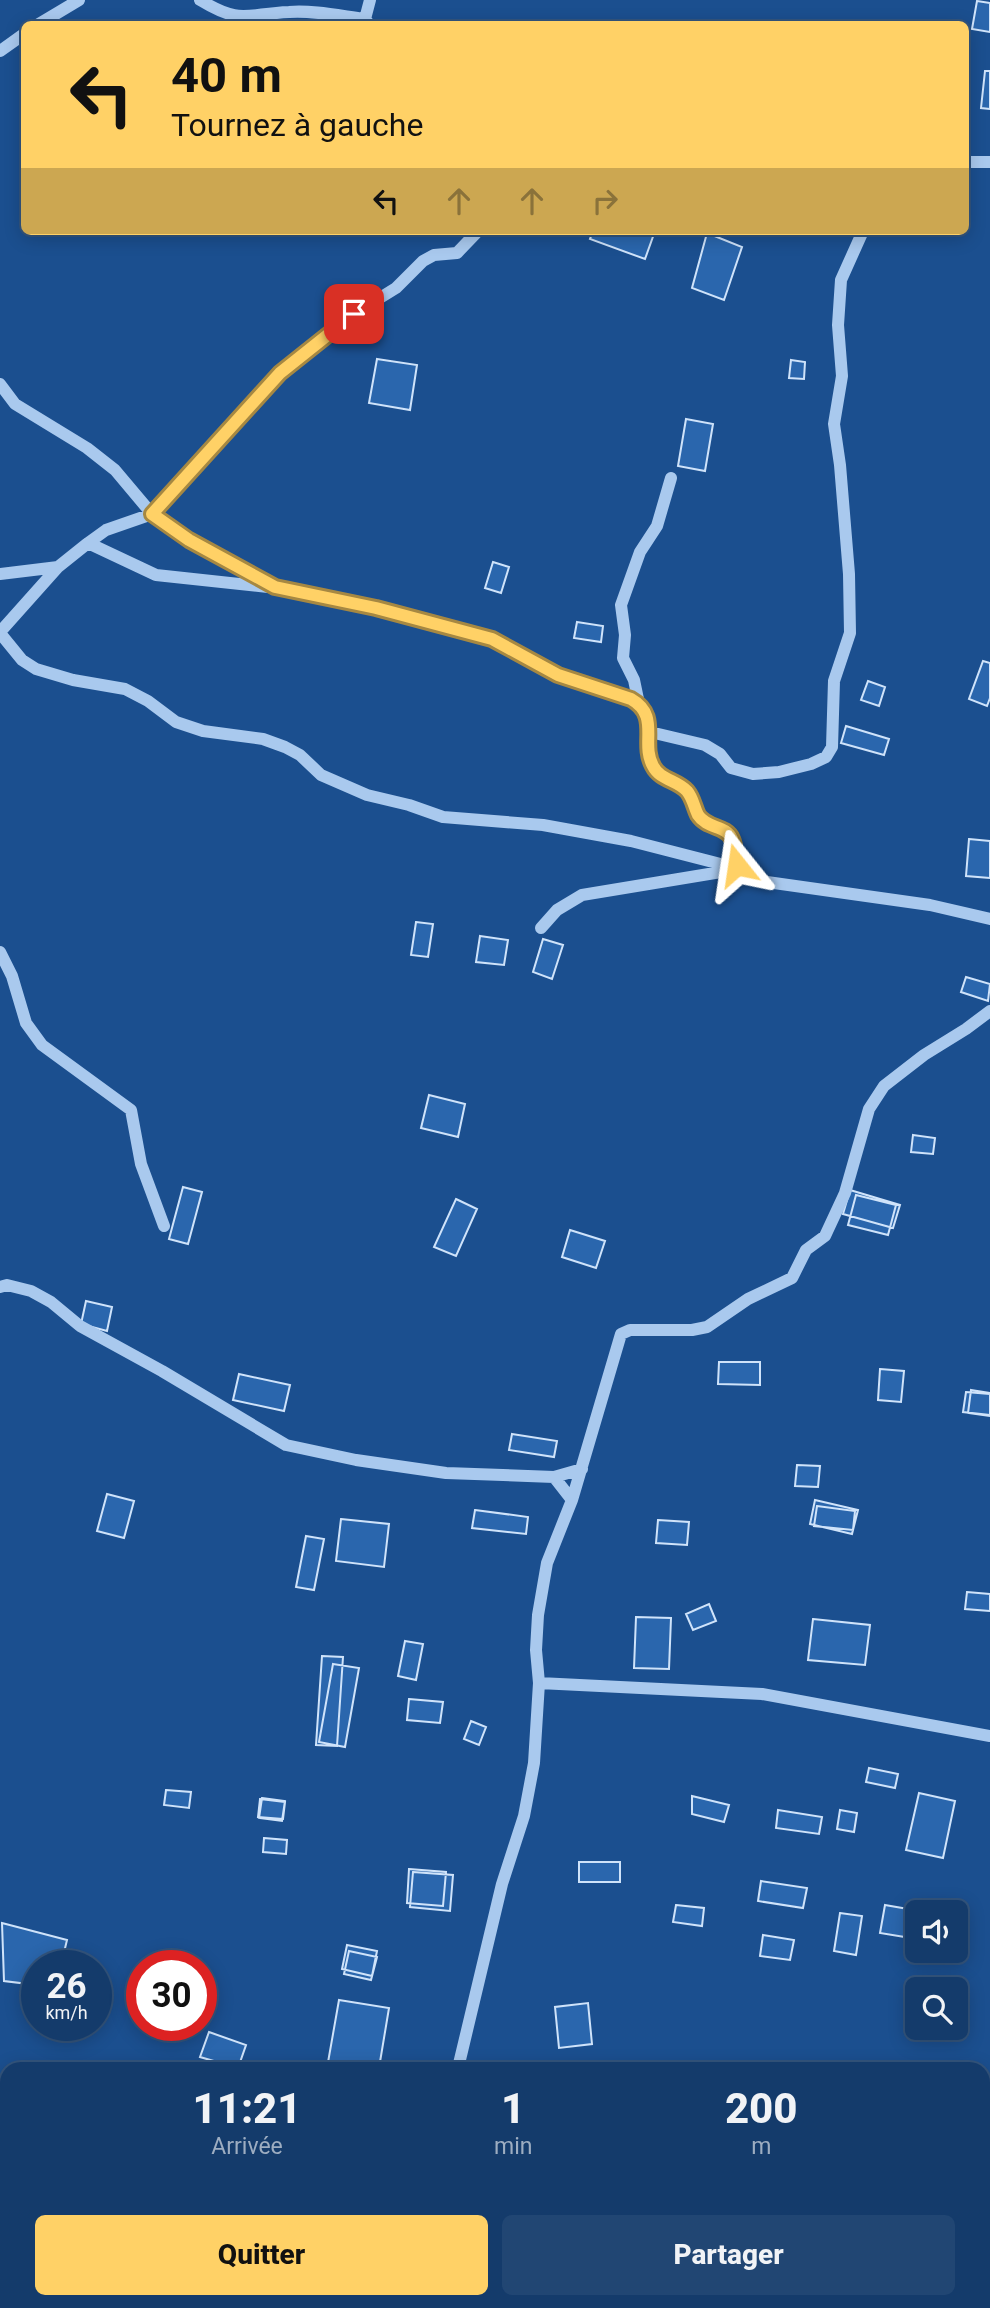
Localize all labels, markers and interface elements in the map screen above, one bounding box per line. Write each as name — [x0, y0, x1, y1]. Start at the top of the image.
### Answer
text: 40 m — [171, 47, 282, 104]
icon: left — [56, 49, 147, 140]
text: Tournez à gauche — [171, 106, 423, 144]
icon: left — [367, 182, 405, 220]
icon: ahead — [440, 182, 478, 220]
icon: ahead — [513, 182, 551, 220]
icon: right — [586, 182, 624, 220]
pin — [324, 284, 384, 344]
icon: arrive — [335, 295, 373, 333]
position arrow — [700, 828, 774, 902]
map controls — [905, 1900, 968, 2040]
button: sound — [905, 1900, 968, 1963]
speed limit sign: 30 — [126, 1950, 217, 2041]
text: 26 — [46, 1966, 87, 2007]
button: search — [905, 1977, 968, 2040]
text: km/h — [45, 2002, 88, 2023]
text: 11:21 — [192, 2084, 302, 2133]
text: 1 — [501, 2084, 525, 2133]
text: 200 — [725, 2084, 798, 2133]
text: Arrivée — [211, 2133, 283, 2160]
text: min — [494, 2133, 532, 2160]
text: m — [751, 2133, 771, 2160]
button: Quitter — [35, 2215, 488, 2295]
button: Partager — [502, 2215, 955, 2295]

